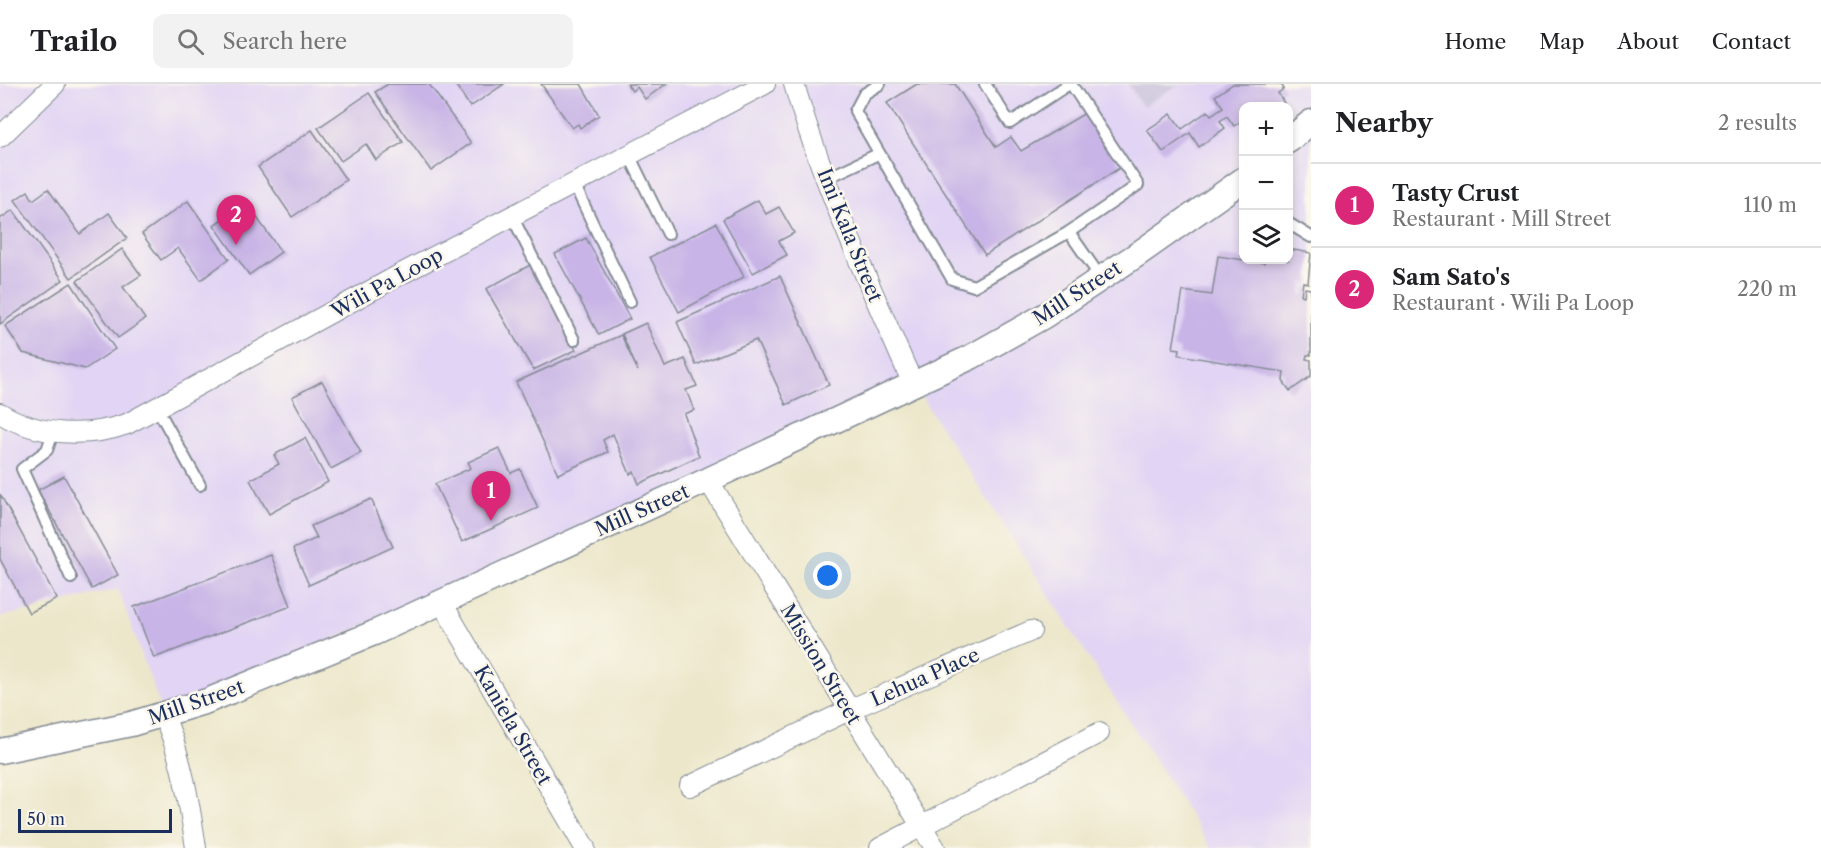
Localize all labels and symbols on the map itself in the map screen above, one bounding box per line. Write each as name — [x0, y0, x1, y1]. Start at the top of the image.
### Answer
street label: Imi Kala Street — [812, 165, 888, 305]
pin: 2 — [216, 196, 256, 245]
street label: Wili Pa Loop — [326, 242, 447, 324]
street label: Mill Street — [1028, 256, 1126, 330]
pin: 1 — [472, 472, 510, 521]
street label: Mill Street — [591, 479, 693, 541]
your location — [813, 561, 842, 590]
street label: Mission Street — [776, 599, 866, 729]
street label: Lehua Place — [867, 642, 983, 712]
street label: Kaniela Street — [469, 661, 557, 789]
street label: Mill Street — [145, 674, 247, 730]
scale bar — [18, 806, 172, 834]

